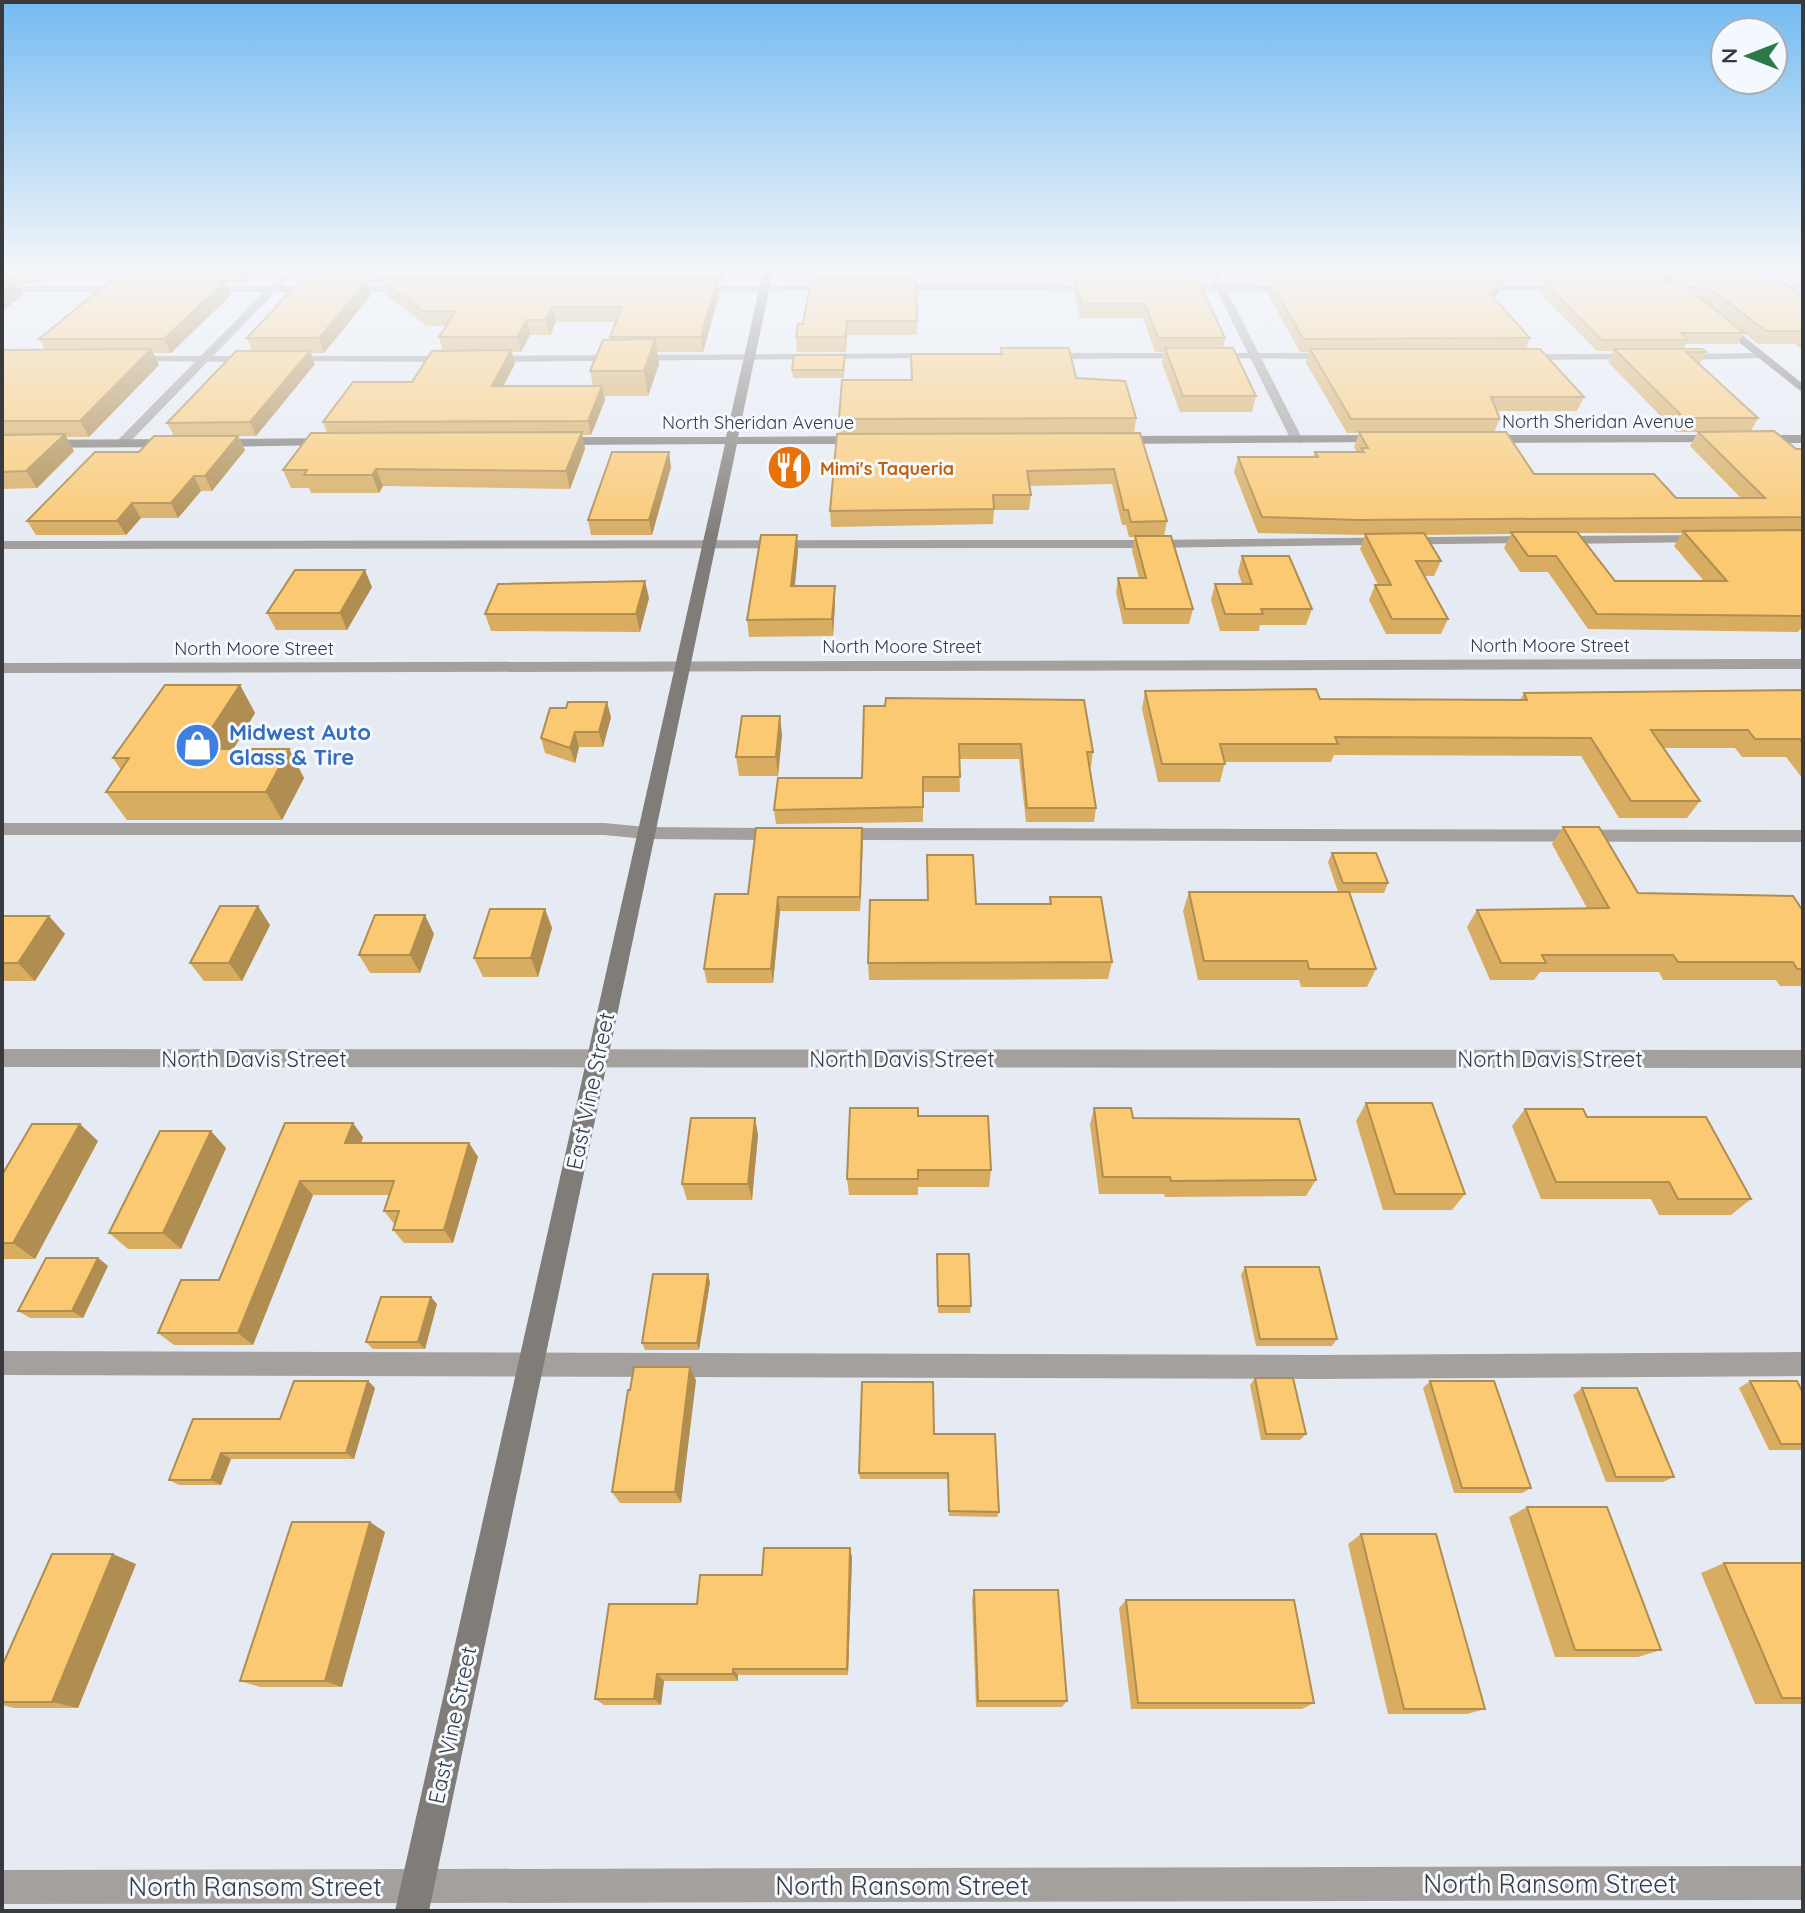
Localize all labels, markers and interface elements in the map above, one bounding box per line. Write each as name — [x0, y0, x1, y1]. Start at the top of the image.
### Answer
north arrow — [1709, 16, 1789, 96]
text: N — [1715, 48, 1743, 64]
street label: North Sheridan Avenue — [1502, 410, 1694, 433]
street label: North Sheridan Avenue — [662, 411, 854, 434]
restaurant icon: Mimi's Taqueria — [765, 444, 813, 492]
place label: Mimi's Taqueria — [820, 457, 954, 480]
street label: North Moore Street — [1470, 634, 1630, 657]
street label: North Moore Street — [822, 635, 982, 658]
street label: North Moore Street — [174, 637, 334, 660]
place label: Midwest Auto Glass & Tire — [229, 718, 371, 771]
shop icon: Midwest Auto Glass & Tire — [174, 721, 222, 769]
street label: East Vine Street — [560, 1010, 620, 1172]
street label: North Davis Street — [161, 1045, 347, 1073]
street label: North Davis Street — [809, 1045, 995, 1073]
street label: North Davis Street — [1457, 1045, 1643, 1073]
street label: East Vine Street — [422, 1644, 482, 1806]
street label: North Ransom Street — [1423, 1867, 1677, 1900]
street label: North Ransom Street — [775, 1869, 1029, 1902]
street label: North Ransom Street — [128, 1870, 382, 1903]

